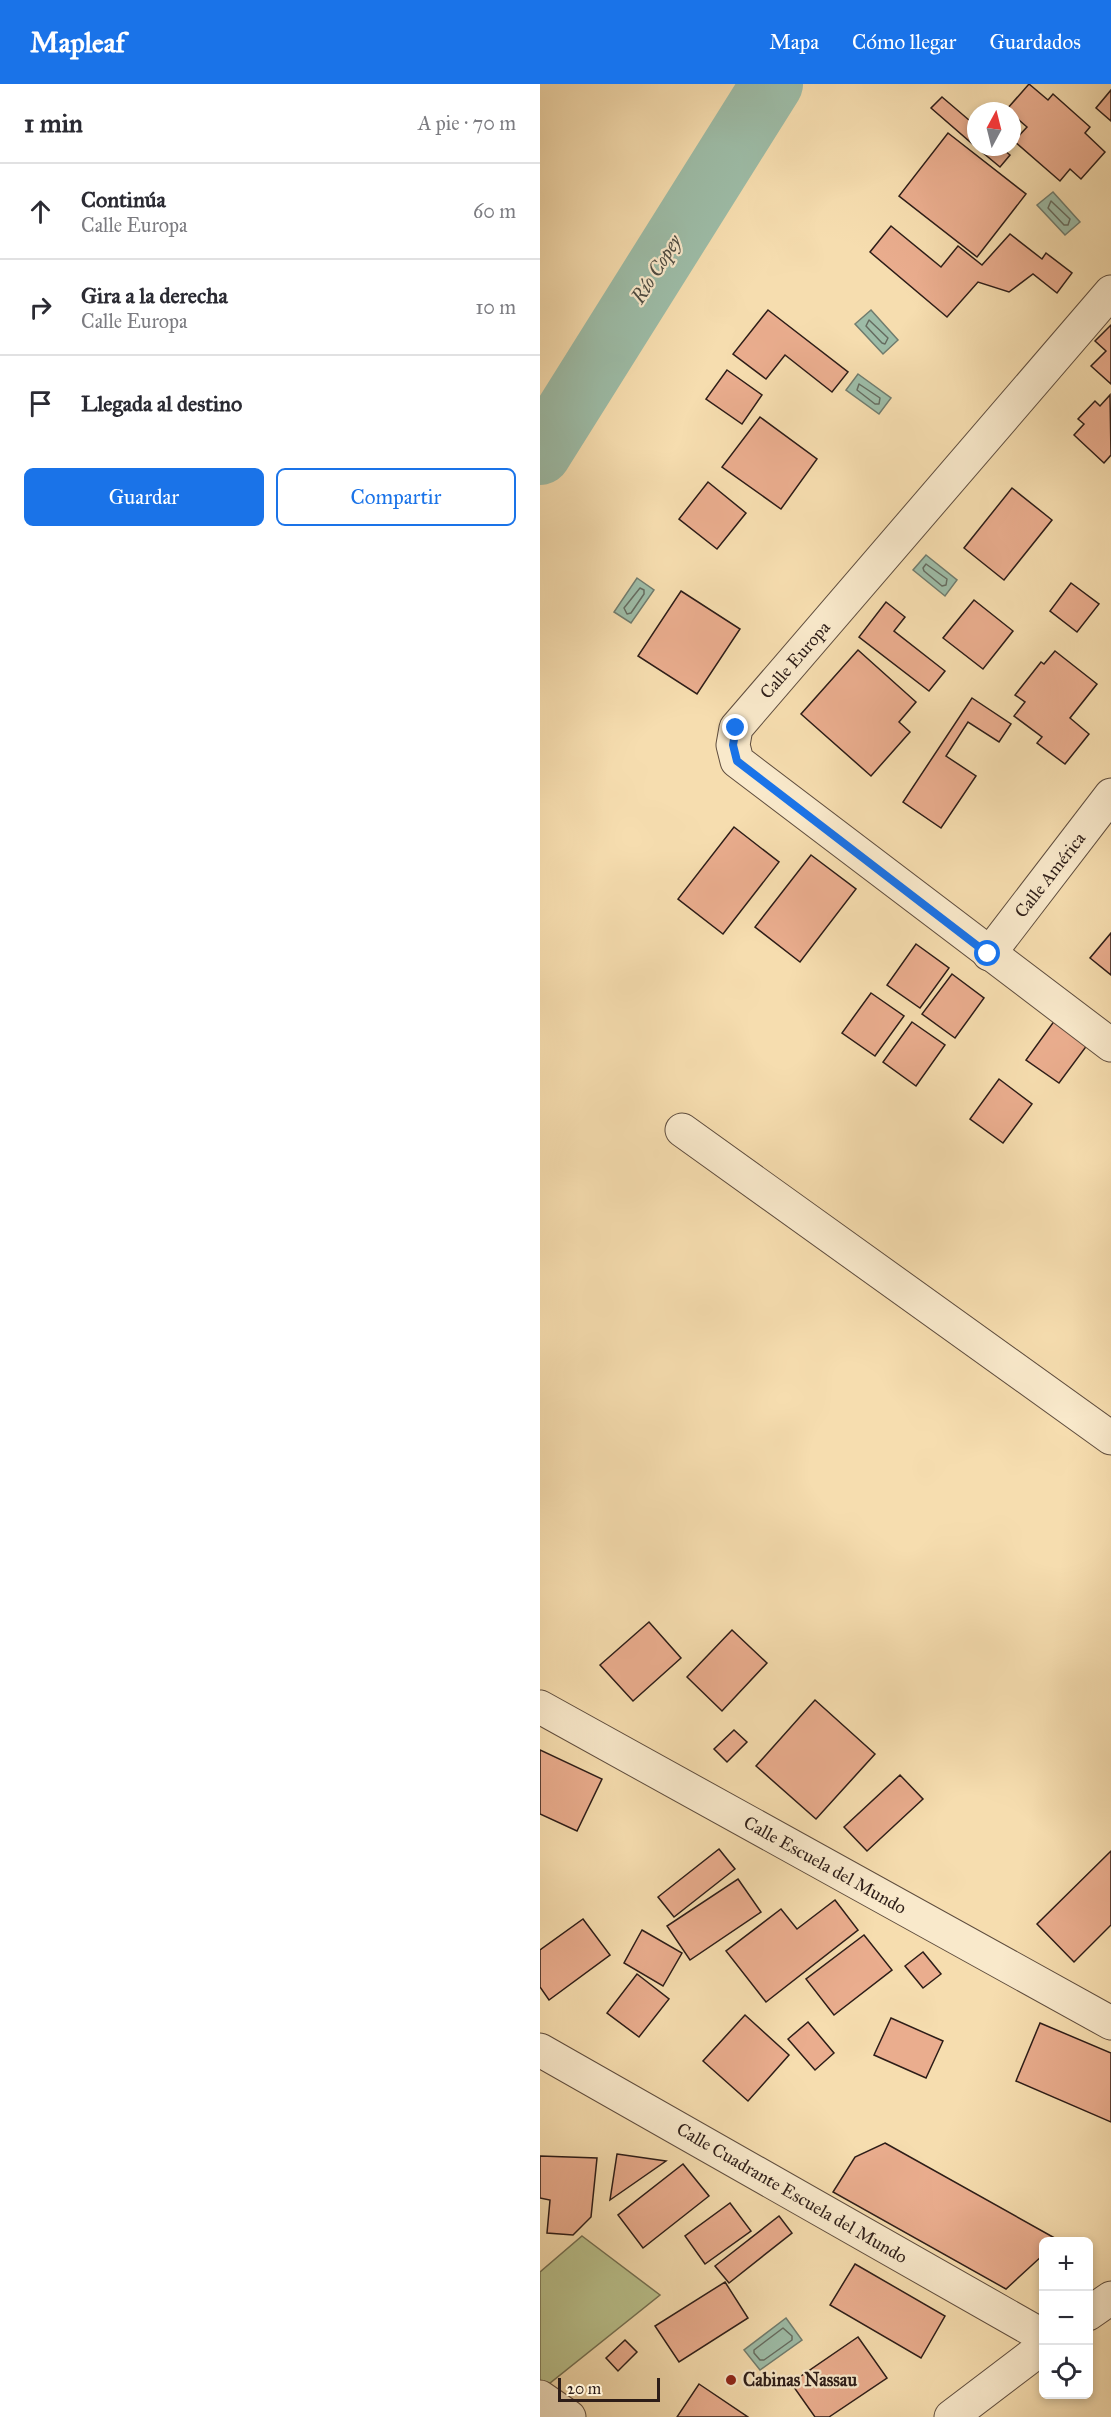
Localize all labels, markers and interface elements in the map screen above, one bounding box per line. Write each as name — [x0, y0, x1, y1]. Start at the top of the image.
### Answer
text: Mapleaf — [30, 25, 125, 60]
text: Mapa — [769, 29, 819, 55]
text: Cómo llegar — [852, 29, 956, 55]
text: Guardados — [989, 29, 1081, 55]
north arrow — [967, 102, 1021, 156]
text: 1 min — [24, 107, 83, 139]
text: A pie · 70 m — [418, 111, 516, 135]
text: Continúa — [81, 186, 166, 213]
icon: ahead — [24, 195, 57, 228]
text: 60 m — [473, 199, 516, 223]
text: Calle Europa — [81, 213, 188, 237]
water label: Río Copey — [625, 229, 688, 309]
text: Gira a la derecha — [81, 282, 228, 309]
icon: right — [24, 291, 57, 324]
text: 10 m — [475, 295, 516, 319]
text: Calle Europa — [81, 309, 188, 333]
icon: arrive — [24, 387, 57, 420]
text: Llegada al destino — [81, 390, 242, 417]
button: Guardar — [24, 468, 264, 526]
button: Compartir — [276, 468, 516, 526]
street label: Calle Europa — [755, 616, 835, 703]
route end — [722, 714, 748, 740]
street label: Calle América — [1010, 828, 1090, 922]
route start — [974, 940, 1000, 966]
street label: Calle Escuela del Mundo — [740, 1811, 910, 1919]
street label: Calle Cuadrante Escuela del Mundo — [673, 2118, 911, 2268]
map controls — [1039, 2237, 1093, 2399]
button: + — [1039, 2237, 1093, 2291]
button: − — [1039, 2291, 1093, 2345]
button: locate — [1039, 2345, 1093, 2399]
place label: Cabinas Nassau — [743, 2369, 857, 2391]
marker: Cabinas Nassau — [724, 2373, 738, 2387]
scale bar — [558, 2375, 660, 2402]
text: 20 m — [567, 2379, 601, 2398]

